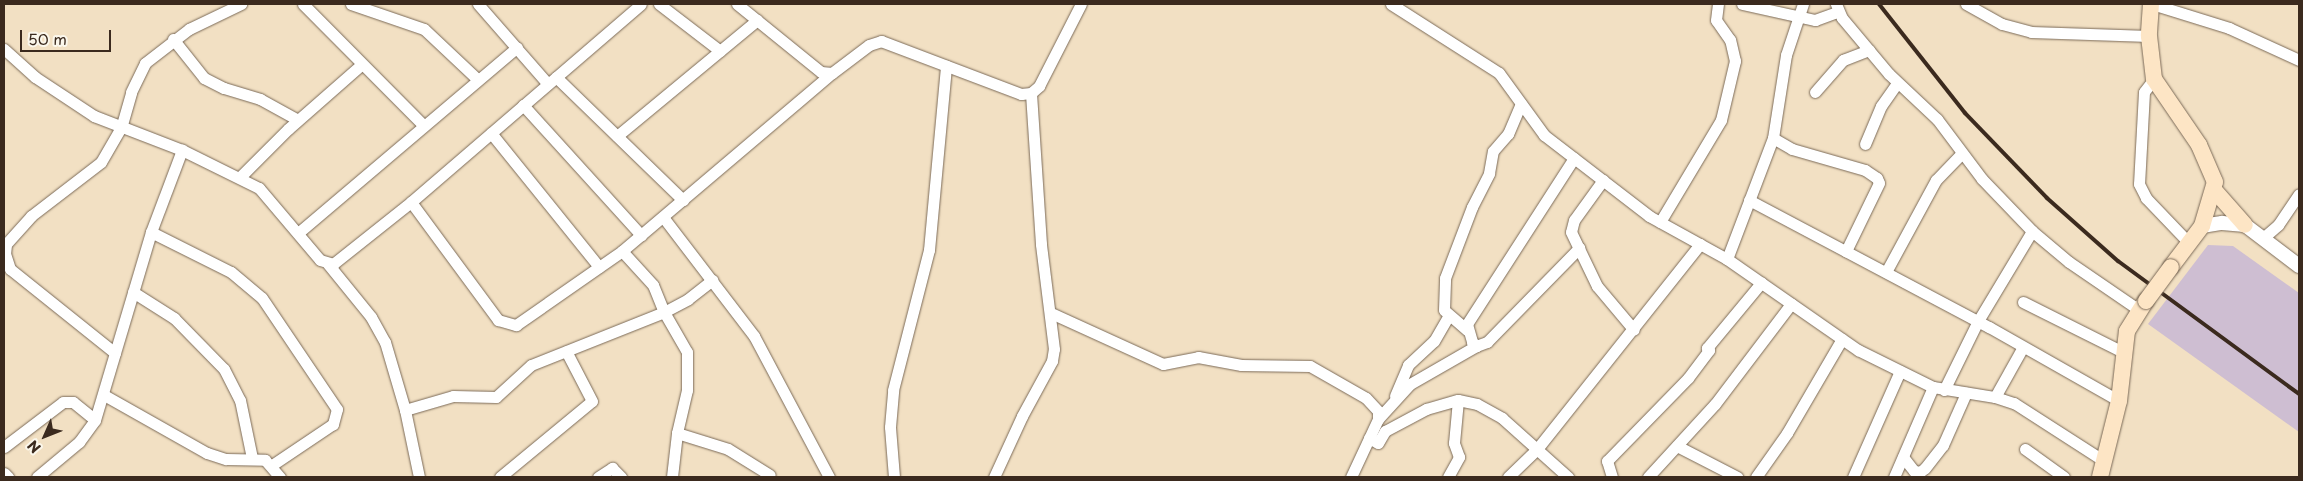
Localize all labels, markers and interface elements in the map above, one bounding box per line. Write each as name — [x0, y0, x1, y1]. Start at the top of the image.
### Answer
scale bar — [22, 20, 114, 52]
text: 50 m — [28, 27, 67, 50]
north arrow — [20, 411, 70, 461]
text: N — [22, 435, 45, 458]

